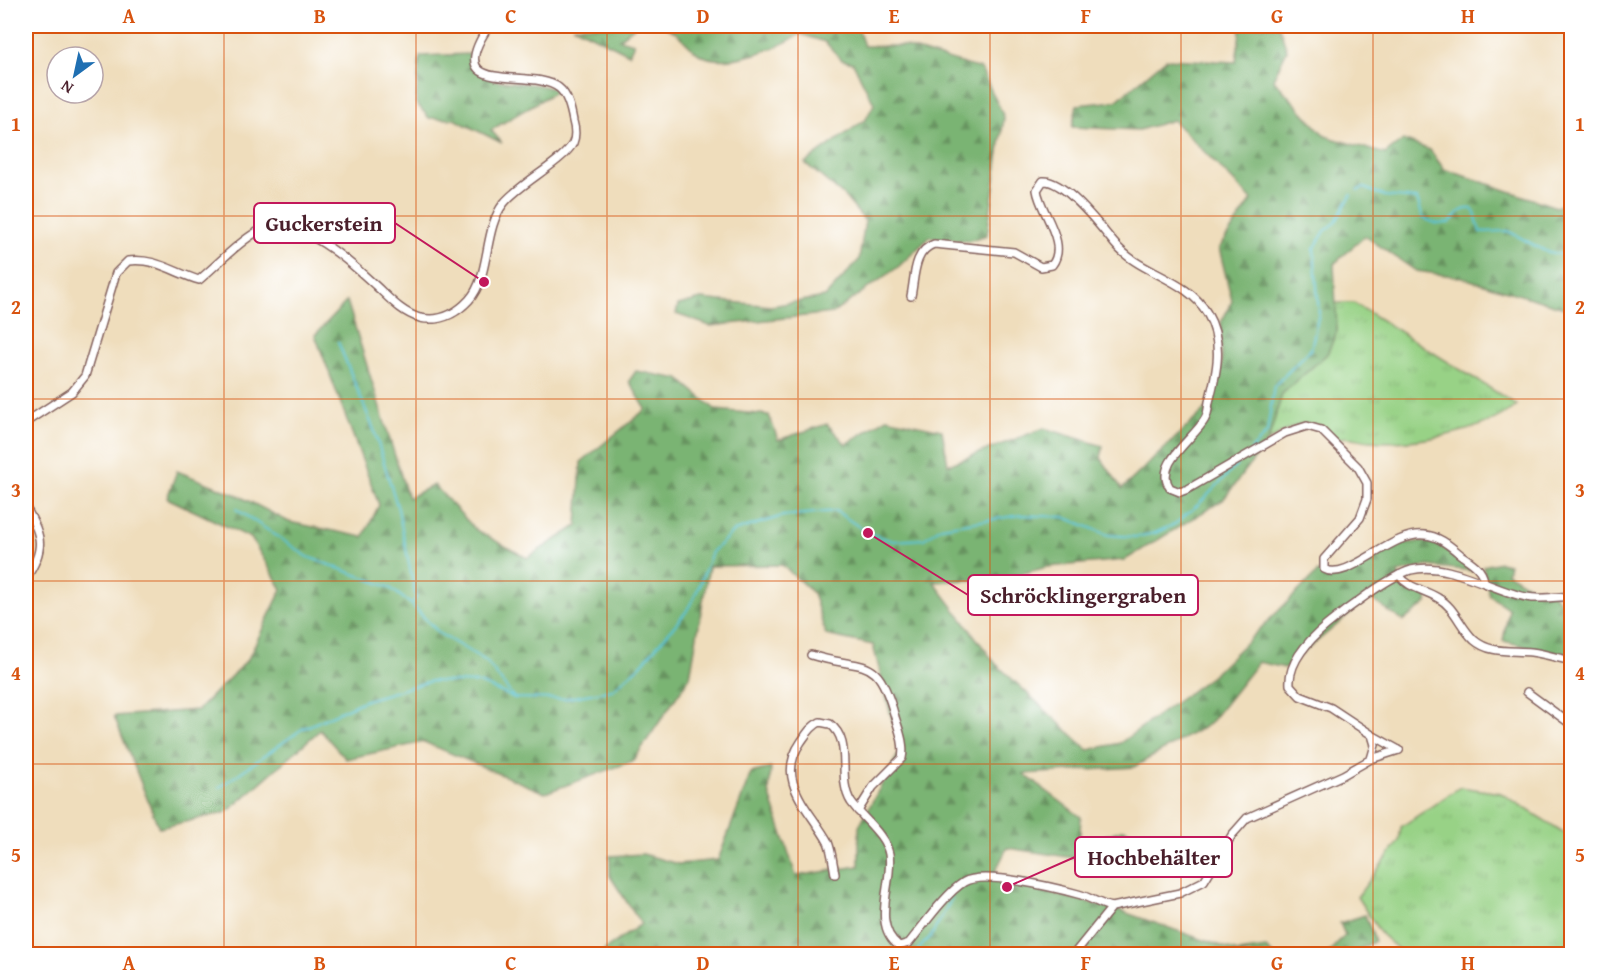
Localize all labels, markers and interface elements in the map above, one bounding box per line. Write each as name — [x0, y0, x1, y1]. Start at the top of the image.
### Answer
text: A — [123, 1, 136, 30]
text: B — [314, 1, 326, 30]
text: C — [505, 1, 517, 30]
text: D — [696, 1, 710, 30]
text: E — [889, 1, 900, 30]
text: F — [1081, 1, 1091, 30]
text: G — [1271, 1, 1283, 30]
text: H — [1461, 1, 1475, 30]
north arrow — [45, 45, 105, 105]
text: N — [56, 74, 78, 101]
text: 1 — [11, 109, 21, 138]
text: 1 — [1575, 109, 1585, 138]
callout: Guckerstein — [254, 203, 395, 243]
text: Guckerstein — [265, 207, 383, 239]
text: 2 — [11, 292, 21, 321]
text: 2 — [1575, 292, 1585, 321]
text: 3 — [11, 475, 21, 504]
text: 3 — [1575, 475, 1585, 504]
callout: Schröcklingergraben — [968, 575, 1198, 615]
text: Schröcklingergraben — [980, 579, 1186, 611]
text: 4 — [11, 658, 21, 687]
text: 4 — [1575, 658, 1585, 687]
callout: Hochbehälter — [1075, 837, 1232, 877]
text: 5 — [11, 840, 21, 869]
text: 5 — [1575, 840, 1585, 869]
text: Hochbehälter — [1088, 841, 1220, 873]
text: A — [123, 948, 136, 977]
text: B — [314, 948, 326, 977]
text: C — [505, 948, 517, 977]
text: D — [696, 948, 710, 977]
text: E — [889, 948, 900, 977]
text: F — [1081, 948, 1091, 977]
text: G — [1271, 948, 1283, 977]
text: H — [1461, 948, 1475, 977]

